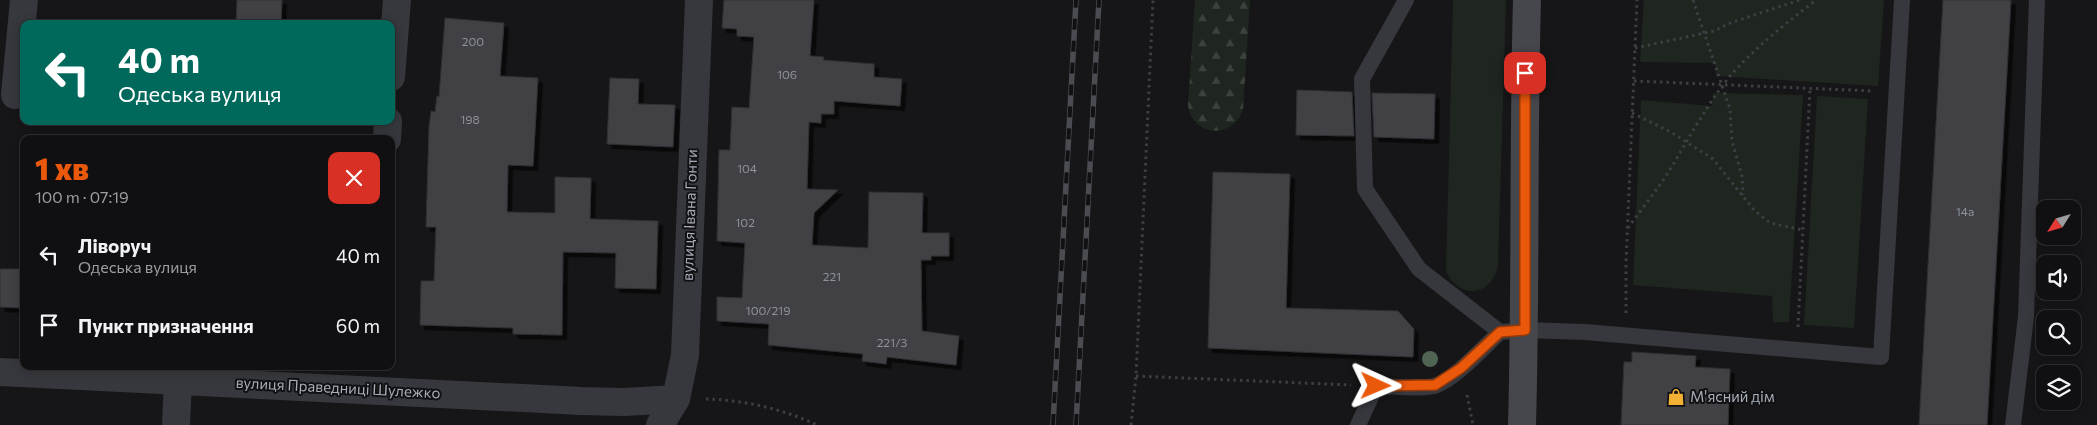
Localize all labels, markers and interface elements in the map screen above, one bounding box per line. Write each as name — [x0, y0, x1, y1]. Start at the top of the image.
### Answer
house number: 200 — [462, 34, 484, 48]
text: 40 m — [118, 37, 200, 80]
icon: left — [35, 40, 100, 105]
pin — [1504, 52, 1546, 94]
icon: arrive — [1511, 59, 1539, 87]
house number: 106 — [777, 67, 797, 81]
text: Одеська вулиця — [118, 80, 282, 107]
house number: 198 — [460, 112, 480, 126]
text: 1 хв — [35, 149, 89, 186]
street label: вулиця Івана Гонти — [678, 149, 700, 281]
button: close — [328, 152, 380, 204]
house number: 104 — [737, 161, 757, 175]
text: 100 m · 07:19 — [35, 187, 129, 206]
north arrow — [2036, 200, 2081, 245]
map controls — [2036, 200, 2081, 410]
house number: 14а — [1956, 204, 1974, 218]
house number: 102 — [735, 215, 755, 229]
text: Ліворуч — [78, 234, 151, 257]
icon: left — [35, 241, 63, 269]
text: 40 m — [336, 244, 380, 267]
button: sound — [2036, 255, 2081, 300]
text: Одеська вулиця — [78, 257, 197, 276]
house number: 221 — [823, 269, 841, 283]
house number: 100/219 — [746, 303, 790, 317]
button: search — [2036, 310, 2081, 355]
icon: arrive — [35, 311, 63, 339]
text: Пункт призначення — [78, 314, 254, 337]
text: 60 m — [336, 314, 380, 337]
house number: 221/3 — [877, 335, 907, 349]
position arrow — [1349, 359, 1401, 411]
button: layers — [2036, 365, 2081, 410]
street label: вулиця Праведниці Шулежко — [235, 373, 441, 401]
shop icon: М'ясний дім — [1666, 387, 1686, 407]
place label: М'ясний дім — [1690, 387, 1775, 405]

